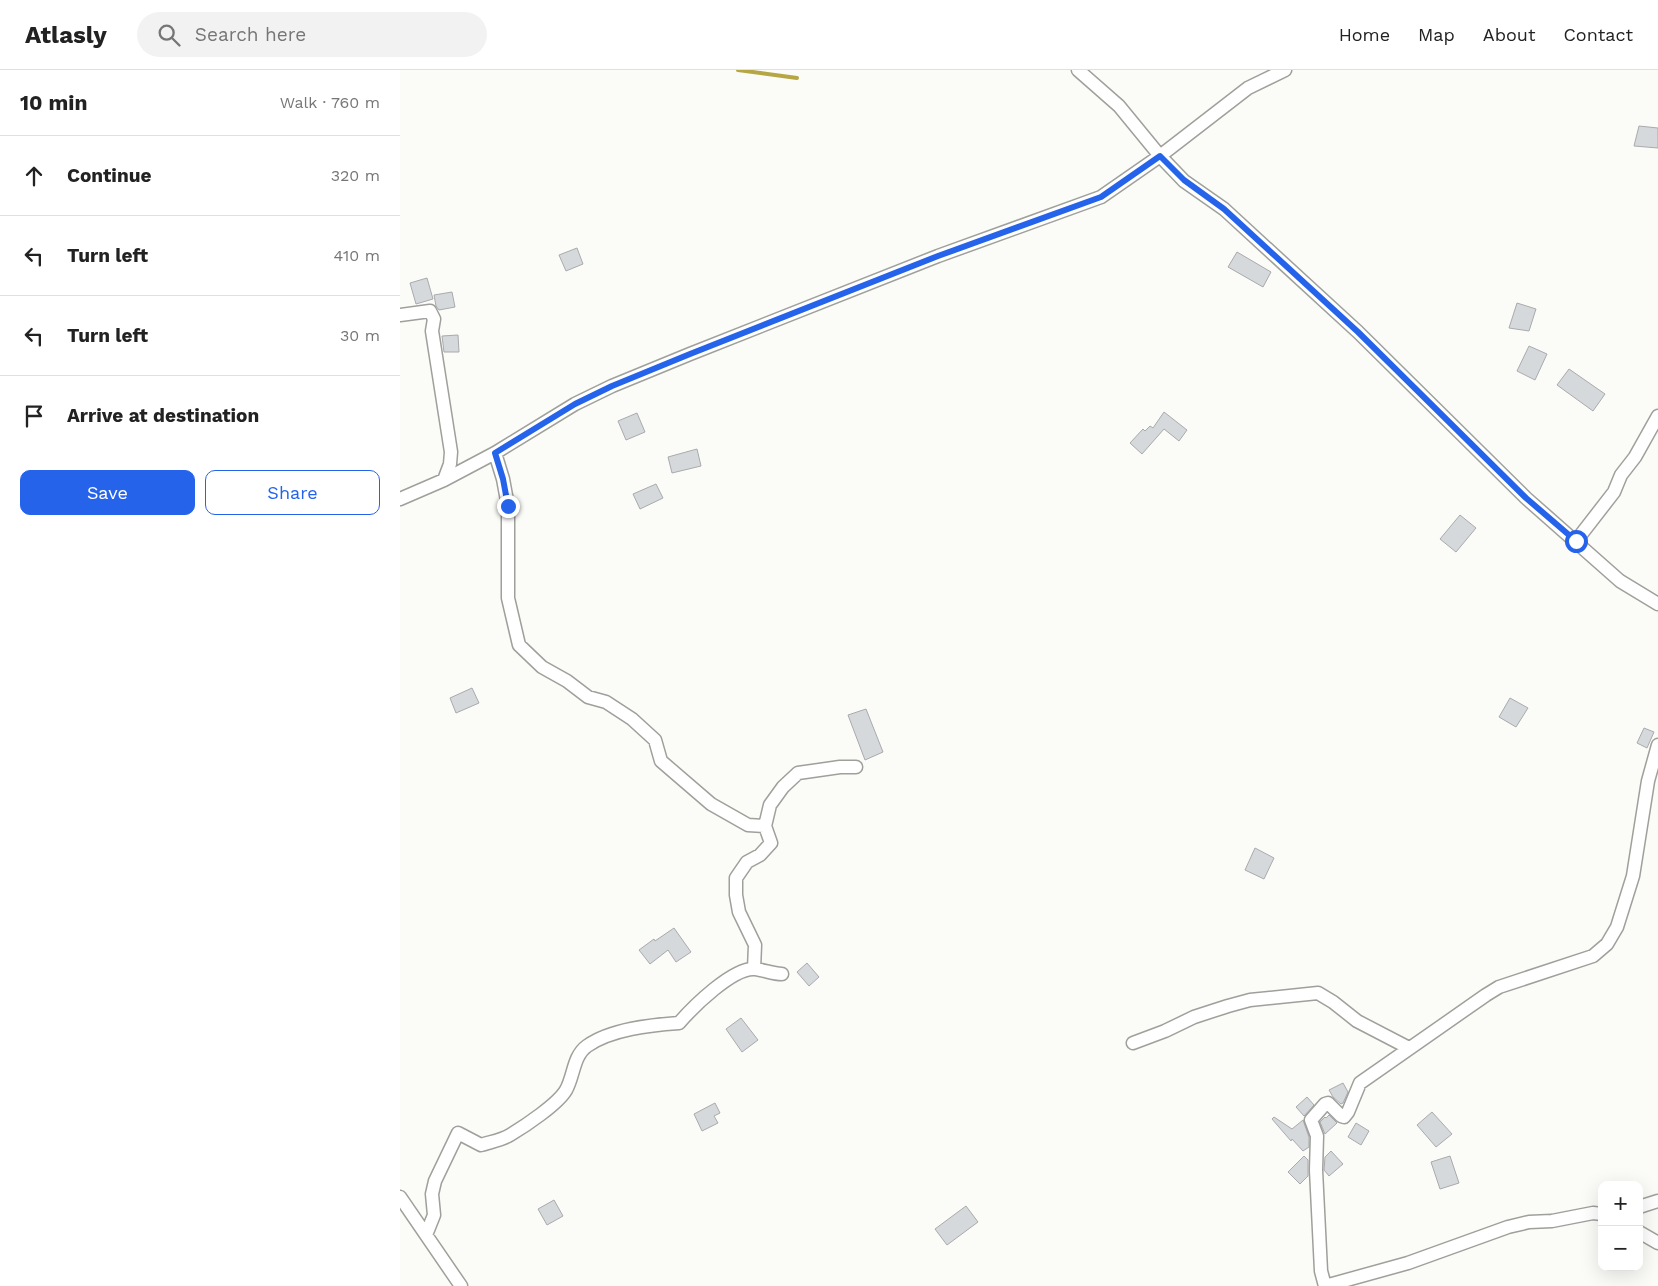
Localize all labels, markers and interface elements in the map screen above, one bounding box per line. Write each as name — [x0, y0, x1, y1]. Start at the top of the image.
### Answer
search box — [137, 12, 487, 57]
text: Atlasly — [25, 21, 107, 49]
icon: search — [155, 21, 183, 49]
text: Search here — [195, 23, 306, 46]
text: Home — [1339, 24, 1390, 45]
text: Map — [1418, 24, 1455, 45]
text: About — [1483, 24, 1535, 45]
text: Contact — [1563, 24, 1633, 45]
text: 10 min — [20, 90, 87, 115]
text: Walk · 760 m — [280, 93, 380, 112]
icon: ahead — [20, 162, 48, 190]
text: Continue — [67, 164, 151, 187]
text: 320 m — [331, 166, 380, 185]
icon: left — [20, 242, 48, 270]
text: Turn left — [67, 244, 148, 267]
text: 410 m — [334, 246, 380, 265]
icon: left — [20, 322, 48, 350]
text: Turn left — [67, 324, 148, 347]
text: 30 m — [340, 326, 380, 345]
icon: arrive — [20, 402, 48, 430]
text: Arrive at destination — [67, 404, 259, 427]
button: Save — [20, 470, 195, 515]
button: Share — [205, 470, 380, 515]
route end — [497, 495, 520, 518]
route start — [1565, 530, 1588, 553]
map controls — [1598, 1181, 1643, 1271]
button: + — [1598, 1181, 1643, 1226]
button: − — [1598, 1226, 1643, 1271]

